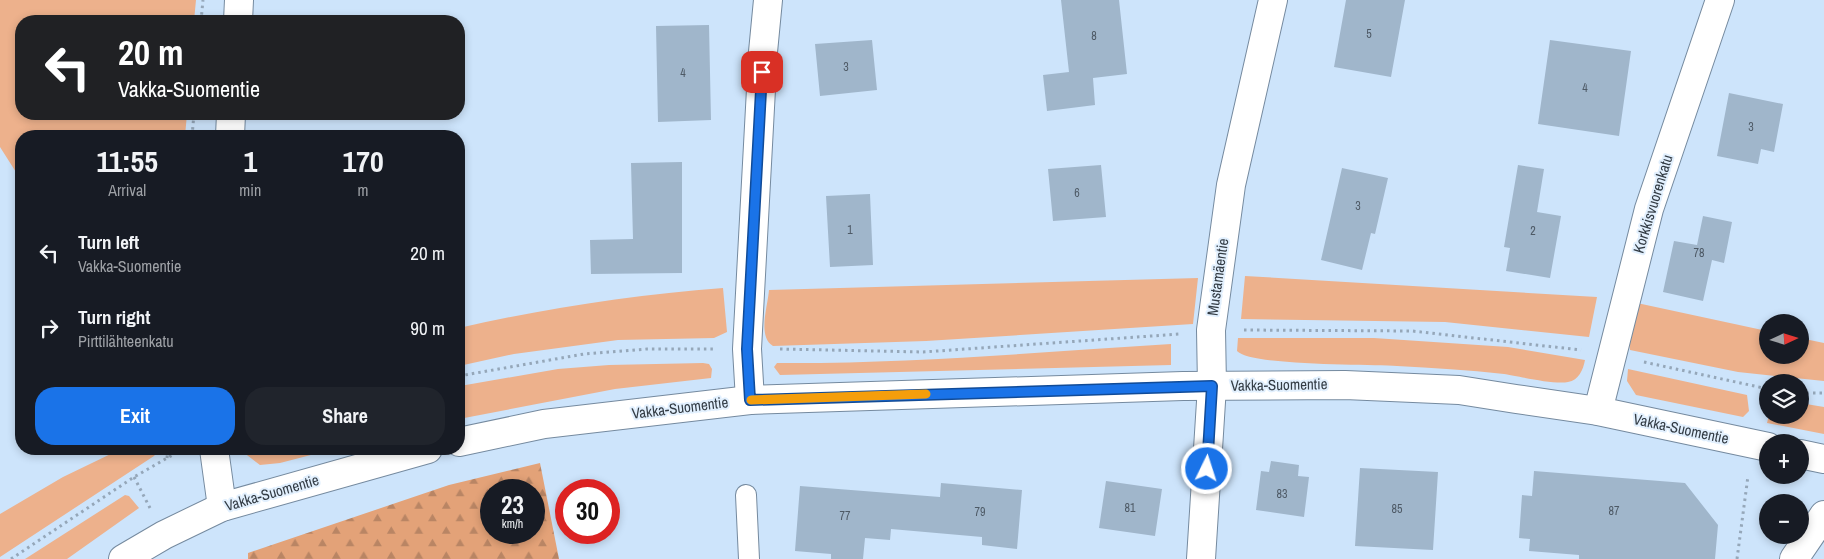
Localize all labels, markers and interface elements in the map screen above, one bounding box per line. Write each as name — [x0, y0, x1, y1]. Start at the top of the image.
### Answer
house number: 5 — [1366, 26, 1372, 42]
house number: 8 — [1091, 28, 1097, 44]
text: 20 m — [118, 29, 183, 76]
icon: left — [35, 35, 100, 100]
pin — [741, 51, 783, 93]
icon: arrive — [748, 58, 776, 86]
house number: 3 — [843, 59, 849, 75]
house number: 4 — [680, 65, 686, 81]
text: Vakka-Suomentie — [118, 74, 260, 104]
house number: 4 — [1582, 80, 1588, 96]
house number: 3 — [1748, 119, 1754, 135]
text: 11:55 — [96, 141, 158, 181]
text: 1 — [243, 141, 257, 181]
text: 170 — [343, 141, 384, 181]
street label: Korkkisvuorenkatu — [1628, 152, 1677, 256]
text: Arrival — [108, 179, 146, 201]
text: min — [239, 179, 261, 201]
text: m — [358, 179, 369, 201]
house number: 6 — [1074, 185, 1080, 201]
house number: 3 — [1355, 198, 1361, 214]
house number: 1 — [847, 222, 853, 238]
house number: 2 — [1530, 223, 1536, 239]
text: Turn left — [78, 229, 139, 255]
street label: Mustamäentie — [1202, 237, 1233, 317]
icon: left — [35, 239, 63, 267]
text: 20 m — [410, 240, 445, 266]
house number: 78 — [1694, 245, 1704, 261]
text: Vakka-Suomentie — [78, 255, 181, 277]
text: Turn right — [78, 304, 150, 330]
icon: right — [35, 314, 63, 342]
north arrow — [1759, 314, 1809, 364]
map controls — [1759, 314, 1809, 544]
text: 90 m — [410, 315, 445, 341]
text: Pirttilähteenkatu — [78, 330, 174, 352]
street label: Vakka-Suomentie — [1230, 373, 1328, 396]
button: layers — [1759, 374, 1809, 424]
button: Exit — [35, 387, 235, 445]
button: Share — [245, 387, 445, 445]
street label: Vakka-Suomentie — [631, 391, 729, 424]
street label: Vakka-Suomentie — [1632, 408, 1731, 449]
button: + — [1759, 434, 1809, 484]
position arrow — [1180, 442, 1232, 494]
street label: Vakka-Suomentie — [222, 469, 321, 516]
speed limit sign: 30 — [555, 479, 620, 544]
house number: 83 — [1277, 486, 1287, 502]
text: 23 — [501, 488, 524, 522]
button: − — [1759, 494, 1809, 544]
house number: 81 — [1125, 500, 1136, 516]
house number: 85 — [1392, 501, 1403, 517]
house number: 87 — [1609, 503, 1620, 519]
house number: 79 — [975, 504, 985, 520]
house number: 77 — [840, 508, 851, 524]
text: km/h — [502, 516, 523, 532]

